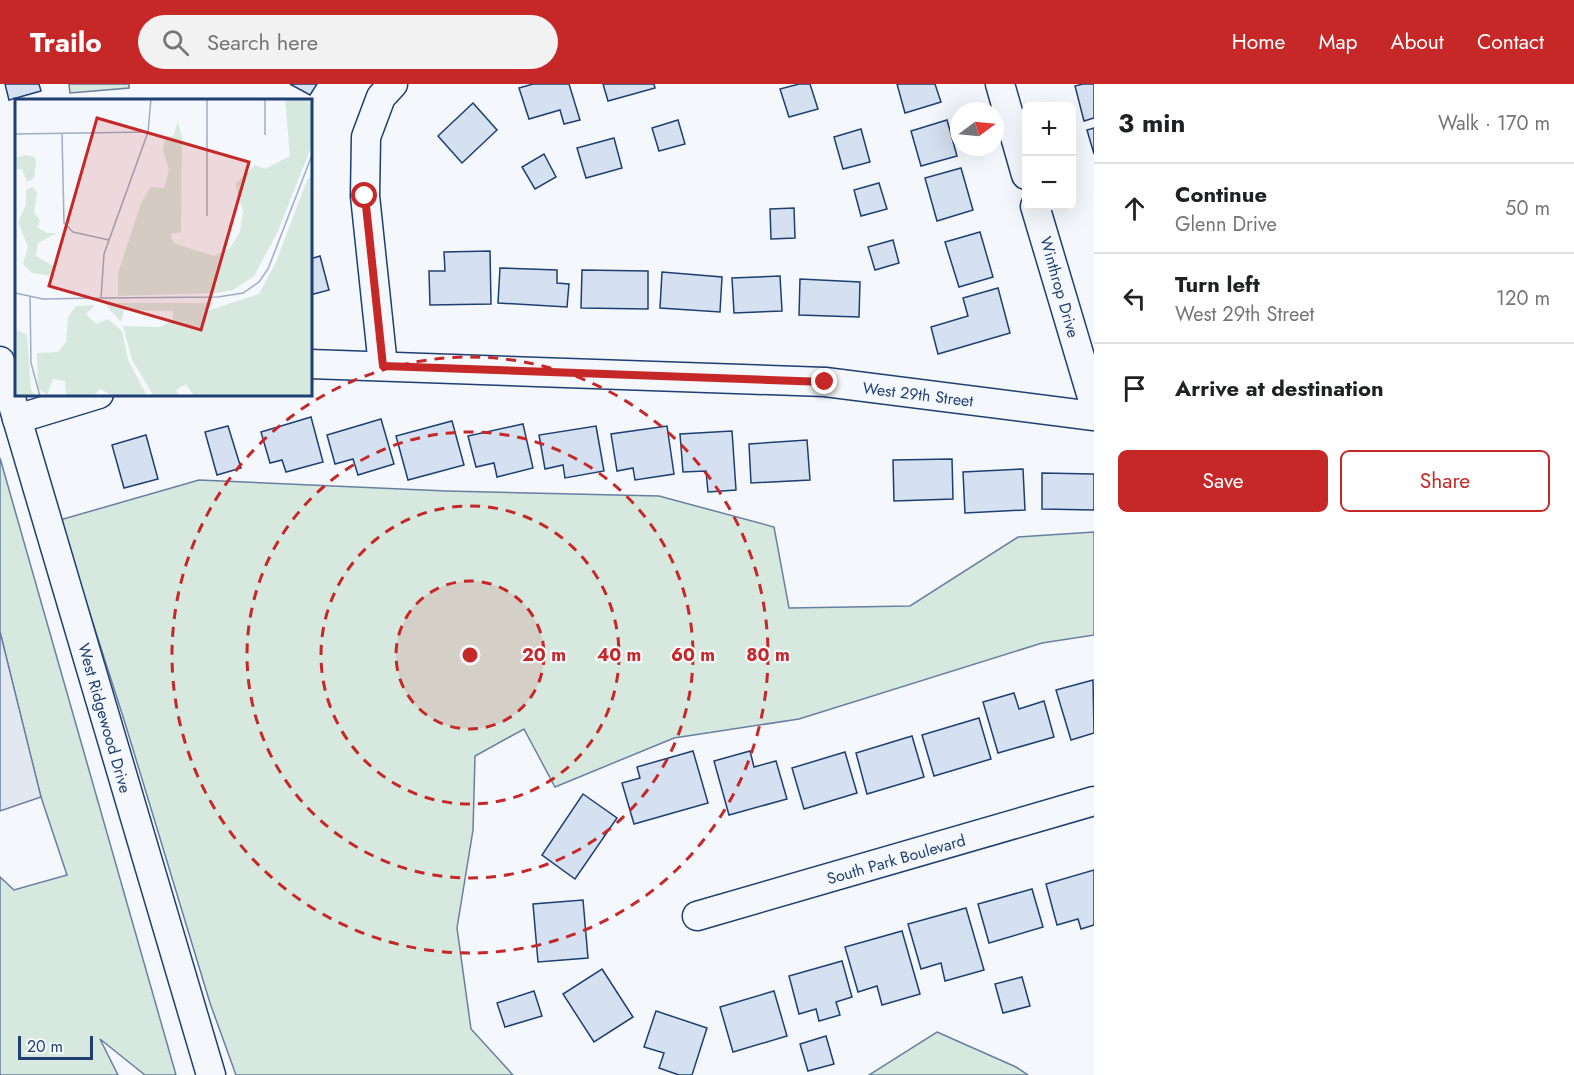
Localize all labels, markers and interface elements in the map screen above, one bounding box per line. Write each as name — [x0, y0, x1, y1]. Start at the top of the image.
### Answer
search box — [138, 15, 558, 69]
text: Trailo — [30, 22, 102, 63]
icon: search — [159, 26, 192, 59]
text: Search here — [207, 26, 318, 58]
text: Home — [1232, 27, 1285, 57]
text: Map — [1318, 27, 1358, 57]
text: About — [1391, 27, 1444, 57]
text: Contact — [1477, 27, 1544, 57]
inset map — [15, 99, 312, 396]
north arrow — [950, 102, 1004, 156]
map controls — [1022, 102, 1076, 210]
button: + — [1022, 102, 1076, 156]
text: 3 min — [1118, 104, 1185, 142]
text: Walk · 170 m — [1438, 109, 1550, 138]
button: − — [1022, 156, 1076, 210]
text: Continue — [1175, 178, 1267, 210]
route start — [351, 182, 377, 208]
icon: ahead — [1118, 192, 1151, 225]
text: 50 m — [1505, 194, 1550, 223]
text: Glenn Drive — [1175, 210, 1277, 239]
street label: Winthrop Drive — [1034, 234, 1085, 340]
text: Turn left — [1175, 268, 1260, 300]
icon: left — [1118, 282, 1151, 315]
text: 120 m — [1496, 284, 1550, 313]
text: West 29th Street — [1175, 300, 1314, 329]
route end — [811, 368, 837, 394]
icon: arrive — [1118, 372, 1151, 405]
text: Arrive at destination — [1175, 372, 1384, 404]
street label: West 29th Street — [861, 376, 975, 413]
button: Save — [1118, 450, 1328, 512]
button: Share — [1340, 450, 1550, 512]
street label: West Ridgewood Drive — [72, 641, 137, 796]
text: 20 m — [522, 642, 566, 668]
text: 40 m — [597, 642, 641, 668]
text: 60 m — [671, 642, 715, 668]
text: 80 m — [746, 642, 790, 668]
centre of rings — [460, 645, 480, 665]
street label: South Park Boulevard — [824, 829, 968, 890]
scale bar — [18, 1033, 93, 1060]
text: 20 m — [27, 1035, 63, 1058]

